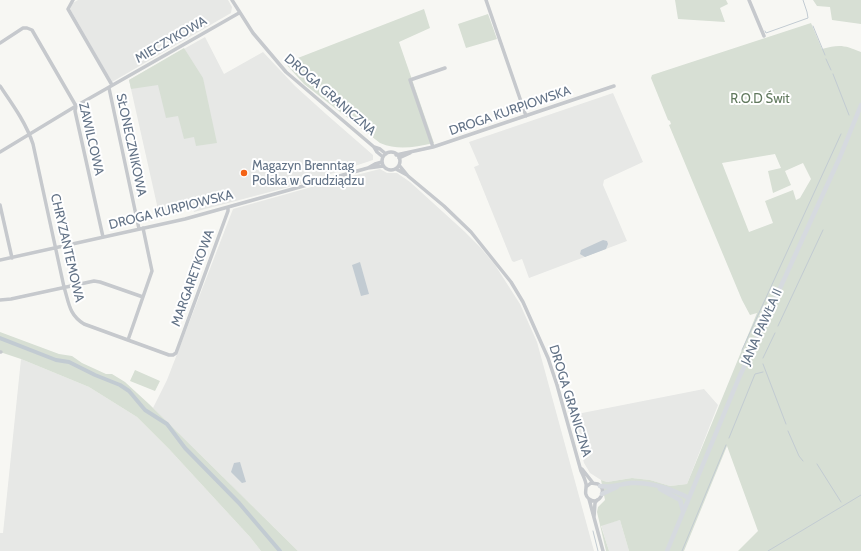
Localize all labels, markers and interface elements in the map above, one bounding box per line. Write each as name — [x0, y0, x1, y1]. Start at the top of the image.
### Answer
street label: MIECZYKOWA — [132, 13, 210, 67]
street label: DROGA GRANICZNA — [281, 51, 379, 139]
street label: DROGA KURPIOWSKA — [447, 83, 573, 139]
park label: R.O.D Świt — [730, 91, 790, 107]
street label: SŁONECZNIKOWA — [112, 92, 150, 198]
street label: ZAWILCOWA — [75, 101, 107, 177]
place label: Magazyn Brenntag Polska w Grudziądzu — [252, 158, 364, 189]
marker: Magazyn Brenntag Polska w Grudziądzu — [239, 168, 249, 178]
street label: DROGA KURPIOWSKA — [107, 187, 235, 233]
street label: CHRYZANTEMOWA — [47, 192, 87, 304]
street label: MARGARETKOWA — [168, 227, 218, 329]
street label: JANA PAWŁA II — [738, 286, 786, 368]
street label: DROGA GRANICZNA — [546, 343, 594, 459]

